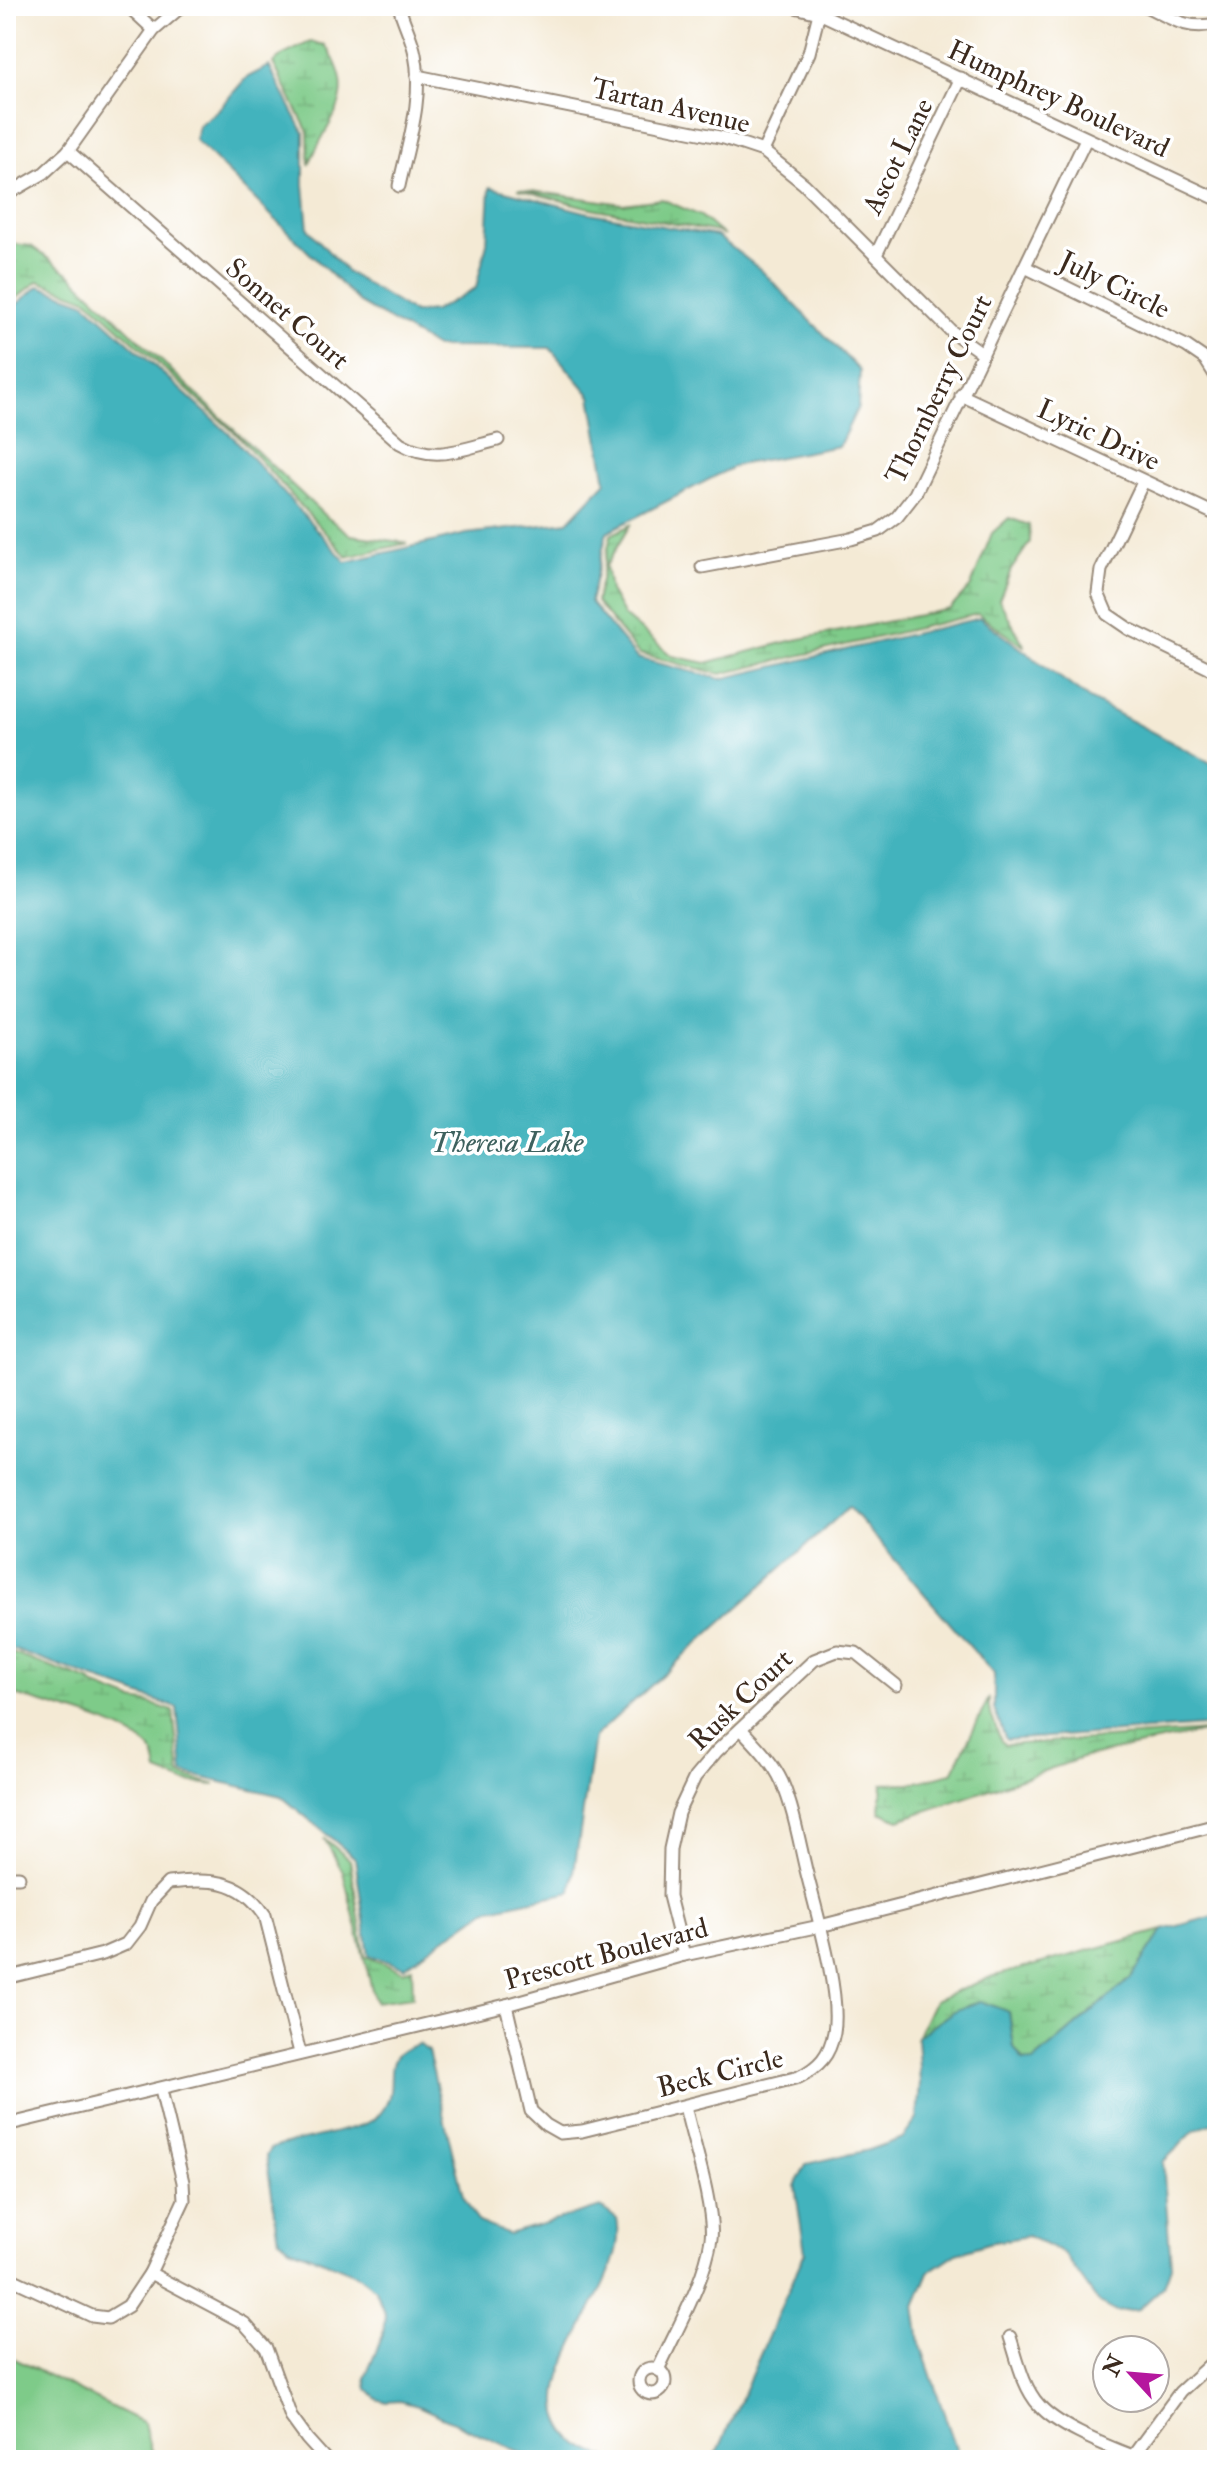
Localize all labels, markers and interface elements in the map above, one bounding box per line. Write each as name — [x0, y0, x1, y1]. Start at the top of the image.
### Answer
street label: Humphrey Boulevard — [942, 33, 1175, 166]
street label: Tartan Avenue — [588, 71, 754, 142]
street label: Ascot Lane — [855, 93, 942, 221]
street label: July Circle — [1052, 243, 1176, 327]
street label: Sonnet Court — [218, 251, 356, 377]
street label: Thornberry Court — [878, 289, 1000, 490]
street label: Lyric Drive — [1031, 392, 1166, 479]
water label: Theresa Lake — [430, 1124, 585, 1161]
street label: Rusk Court — [682, 1642, 800, 1758]
street label: Prescott Boulevard — [501, 1910, 712, 1998]
street label: Beck Circle — [654, 2041, 787, 2106]
north arrow — [1091, 2334, 1171, 2414]
text: N — [1097, 2350, 1131, 2382]

